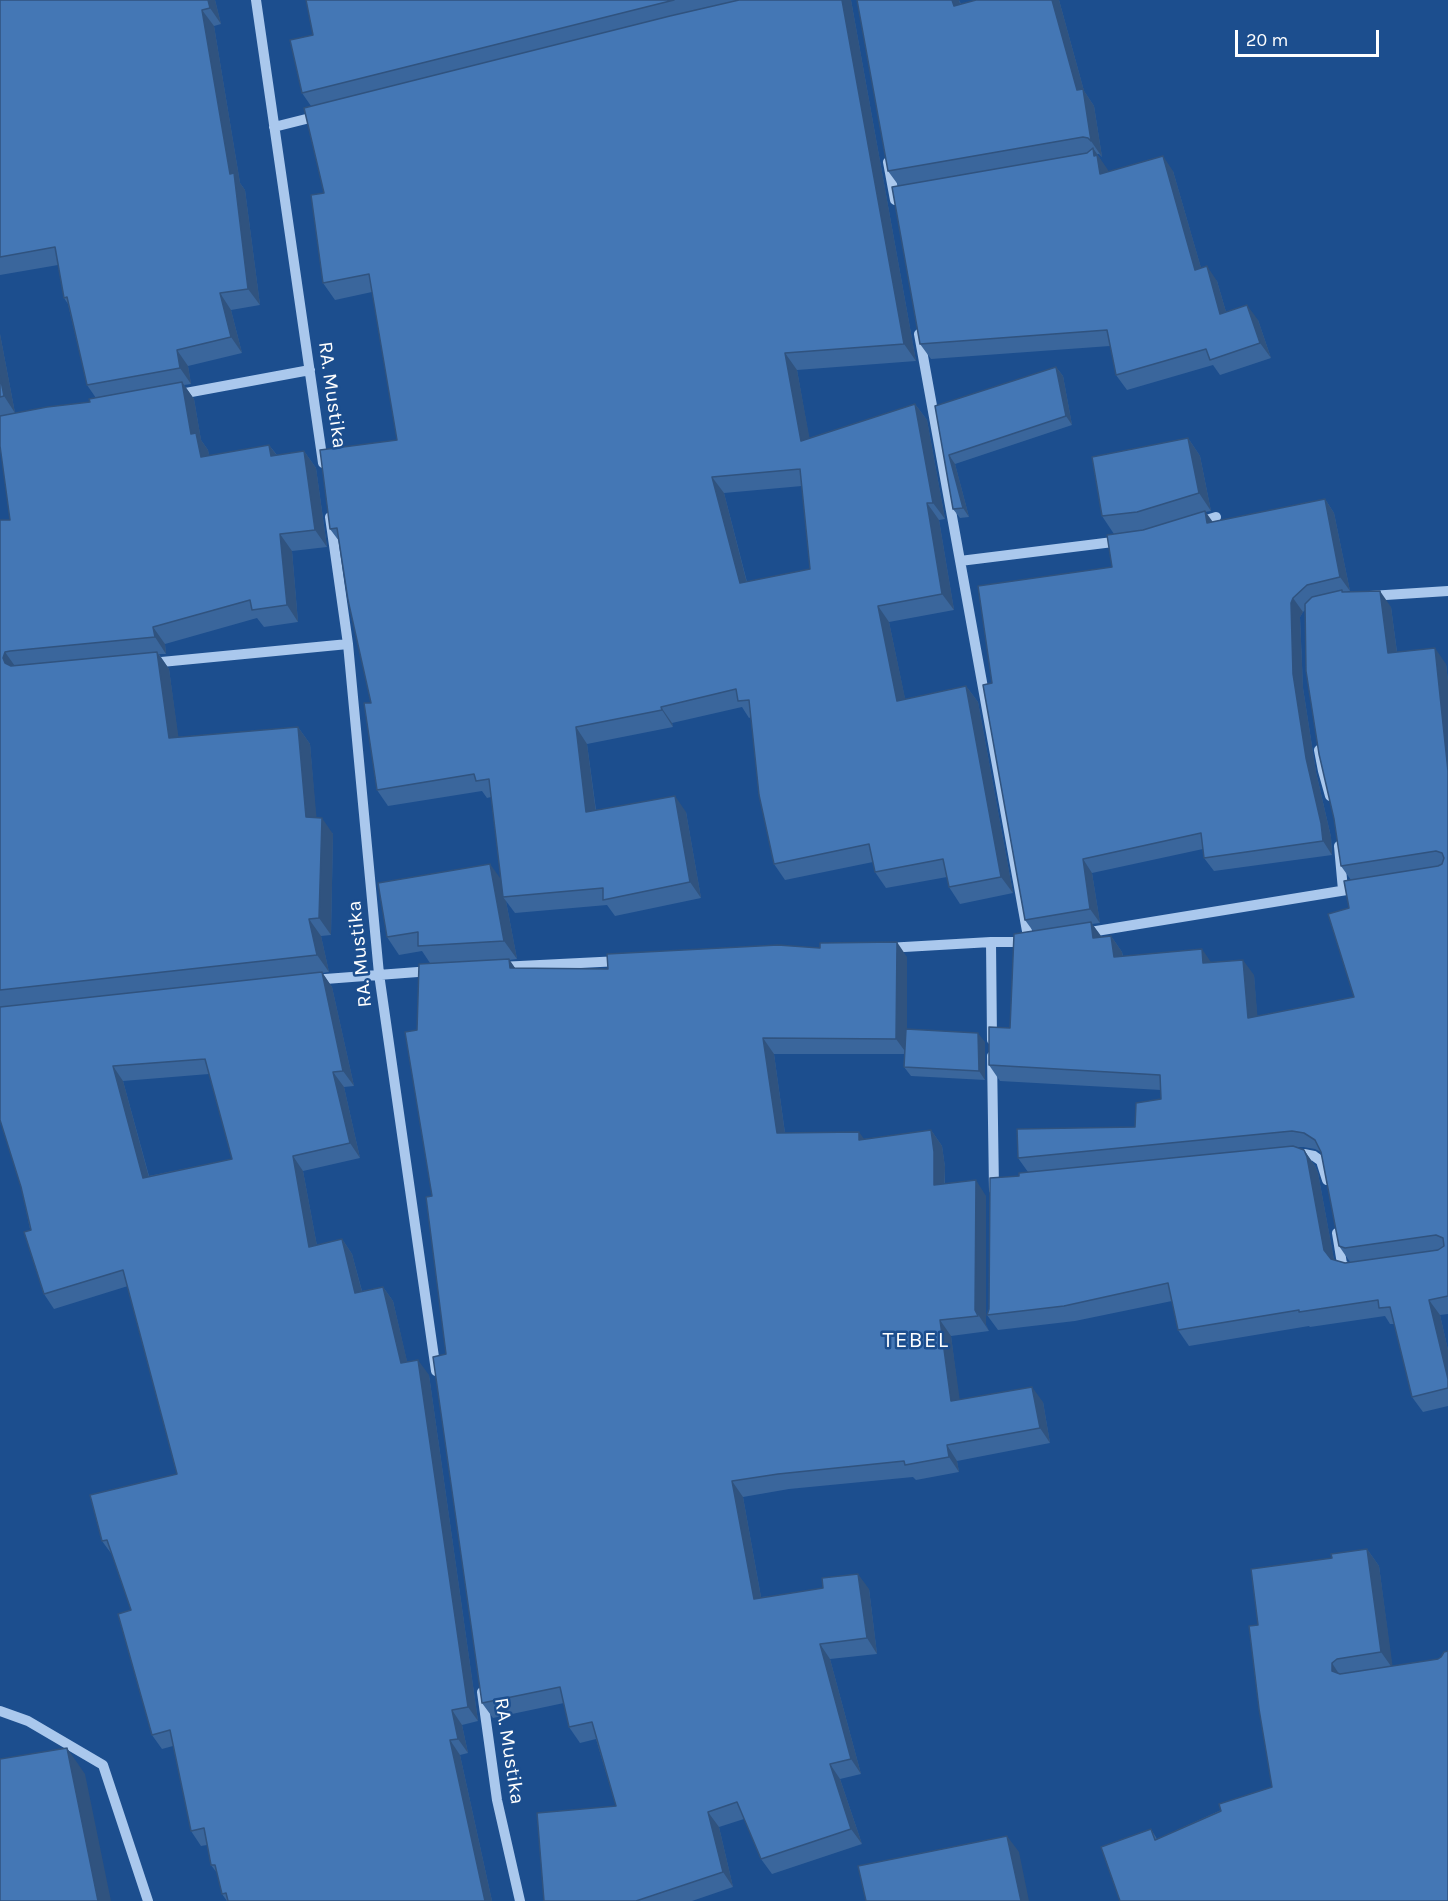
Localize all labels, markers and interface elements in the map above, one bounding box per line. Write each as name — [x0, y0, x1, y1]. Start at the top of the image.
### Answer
scale bar — [1238, 18, 1382, 56]
text: 20 m — [1246, 29, 1288, 51]
street label: RA. Mustika — [313, 340, 351, 450]
street label: RA. Mustika — [342, 899, 378, 1009]
district label: TEBEL — [882, 1328, 950, 1354]
street label: RA. Mustika — [489, 1696, 529, 1806]

